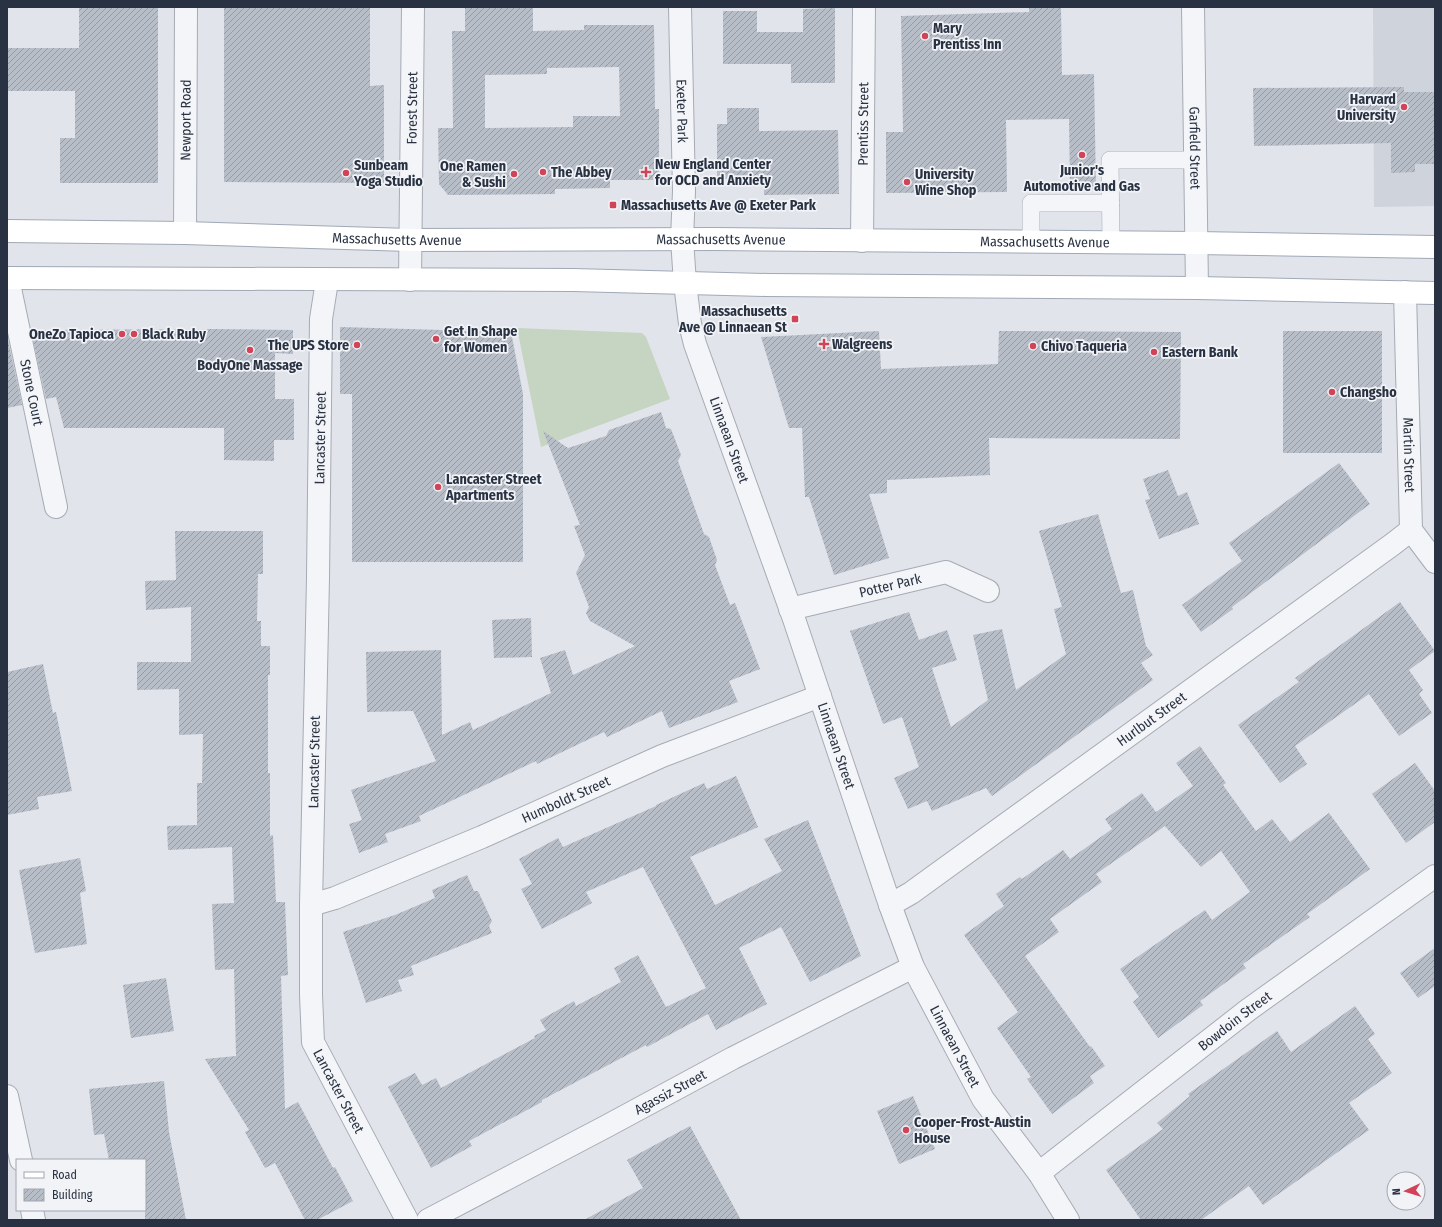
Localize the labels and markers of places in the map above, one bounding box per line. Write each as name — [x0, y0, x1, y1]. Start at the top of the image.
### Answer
place label: Mary Prentiss Inn — [933, 20, 1002, 53]
marker: Mary Prentiss Inn — [920, 31, 930, 41]
place label: Harvard University — [1337, 91, 1396, 124]
marker: Harvard University — [1399, 102, 1409, 112]
marker: Junior's Automotive and Gas — [1077, 150, 1087, 160]
place label: New England Center for OCD and Anxiety — [655, 156, 772, 189]
place label: Sunbeam Yoga Studio — [353, 157, 423, 190]
place label: One Ramen & Sushi — [440, 158, 506, 191]
place label: Junior's Automotive and Gas — [1023, 162, 1140, 195]
place label: The Abbey — [551, 164, 612, 181]
marker: New England Center for OCD and Anxiety — [640, 166, 652, 178]
place label: University Wine Shop — [915, 166, 977, 199]
marker: The Abbey — [538, 167, 548, 177]
marker: Sunbeam Yoga Studio — [341, 168, 351, 178]
marker: One Ramen & Sushi — [509, 169, 519, 179]
marker: University Wine Shop — [902, 177, 912, 187]
place label: Massachusetts Ave @ Exeter Park — [621, 197, 817, 214]
marker: Massachusetts Ave @ Exeter Park — [608, 200, 618, 210]
place label: Massachusetts Ave @ Linnaean St — [678, 303, 788, 336]
marker: Massachusetts Ave @ Linnaean St — [790, 314, 800, 324]
place label: Get In Shape for Women — [444, 323, 517, 356]
place label: OneZo Tapioca — [29, 326, 114, 343]
place label: Black Ruby — [142, 326, 206, 343]
marker: OneZo Tapioca — [117, 329, 127, 339]
marker: Black Ruby — [129, 329, 139, 339]
marker: Get In Shape for Women — [431, 334, 441, 344]
place label: Walgreens — [832, 336, 892, 353]
place label: The UPS Store — [268, 337, 349, 354]
place label: Chivo Taqueria — [1041, 338, 1127, 355]
marker: Walgreens — [819, 339, 829, 349]
marker: The UPS Store — [352, 340, 362, 350]
marker: Chivo Taqueria — [1028, 341, 1038, 351]
place label: Eastern Bank — [1162, 344, 1239, 361]
marker: BodyOne Massage — [245, 345, 255, 355]
marker: Eastern Bank — [1149, 347, 1159, 357]
place label: BodyOne Massage — [197, 357, 303, 374]
place label: Changsho — [1340, 384, 1397, 401]
marker: Changsho — [1327, 387, 1337, 397]
place label: Lancaster Street Apartments — [445, 471, 543, 504]
marker: Lancaster Street Apartments — [433, 482, 443, 492]
place label: Cooper-Frost-Austin House — [914, 1114, 1031, 1147]
marker: Cooper-Frost-Austin House — [901, 1125, 911, 1135]

